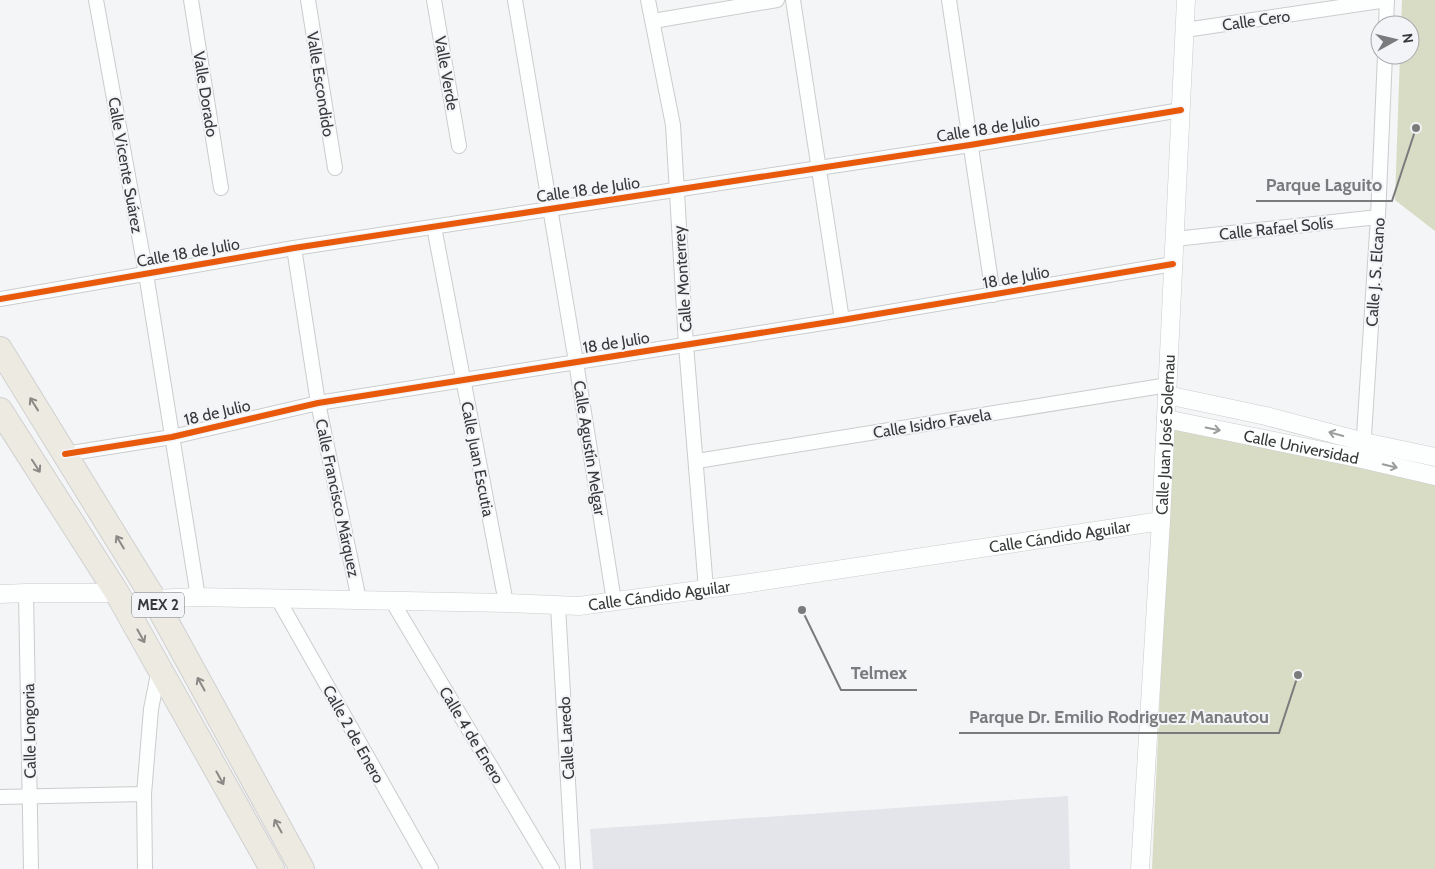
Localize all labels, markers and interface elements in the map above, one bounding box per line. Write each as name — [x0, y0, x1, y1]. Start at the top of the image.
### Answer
street label: Calle Cero — [1221, 6, 1291, 35]
north arrow — [1370, 15, 1420, 65]
street label: Valle Escondido — [303, 30, 338, 138]
text: N — [1398, 32, 1417, 44]
street label: Valle Verde — [431, 35, 462, 112]
street label: Valle Dorado — [189, 50, 222, 139]
street label: Calle Vicente Suárez — [104, 96, 147, 235]
street label: Calle 18 de Julio — [935, 111, 1041, 146]
callout: Parque Laguito — [1256, 168, 1392, 201]
street label: Calle 18 de Julio — [535, 173, 641, 206]
text: Parque Laguito — [1266, 174, 1382, 196]
street label: Calle Rafael Solís — [1218, 213, 1334, 244]
street label: Calle J. S. Elcano — [1362, 217, 1389, 327]
street label: Calle Monterrey — [669, 225, 696, 333]
street label: Calle 18 de Julio — [135, 234, 241, 271]
street label: 18 de Julio — [981, 262, 1051, 293]
street label: 18 de Julio — [581, 328, 651, 357]
street label: Calle Juan José Solernau — [1152, 354, 1179, 515]
street label: Calle Agustín Melgar — [569, 379, 610, 518]
street label: 18 de Julio — [182, 396, 252, 429]
one-way arrow — [29, 398, 39, 412]
street label: Calle Juan Escutia — [457, 400, 498, 519]
street label: Calle Isidro Favela — [872, 405, 993, 442]
street label: Calle Francisco Márquez — [311, 417, 364, 579]
one-way arrow — [1205, 425, 1221, 434]
street label: Calle Universidad — [1242, 426, 1360, 468]
one-way arrow — [1329, 429, 1345, 439]
one-way arrow — [31, 458, 41, 472]
one-way arrow — [1381, 462, 1397, 471]
street label: Calle Cándido Aguilar — [988, 517, 1133, 557]
one-way arrow — [115, 536, 125, 550]
street label: Calle Cándido Aguilar — [587, 577, 732, 615]
road number: MEX 2 — [132, 592, 184, 618]
one-way arrow — [136, 628, 146, 643]
callout: Telmex — [841, 657, 917, 690]
text: Telmex — [851, 662, 907, 684]
one-way arrow — [195, 677, 205, 691]
street label: Calle 2 de Enero — [319, 682, 388, 787]
street label: Calle Longoria — [19, 683, 40, 779]
street label: Calle 4 de Enero — [435, 683, 508, 787]
street label: Calle Laredo — [555, 696, 578, 780]
callout: Parque Dr. Emilio Rodriguez Manautou — [959, 700, 1279, 733]
text: Parque Dr. Emilio Rodriguez Manautou — [969, 706, 1269, 728]
one-way arrow — [215, 770, 225, 785]
one-way arrow — [273, 820, 283, 834]

